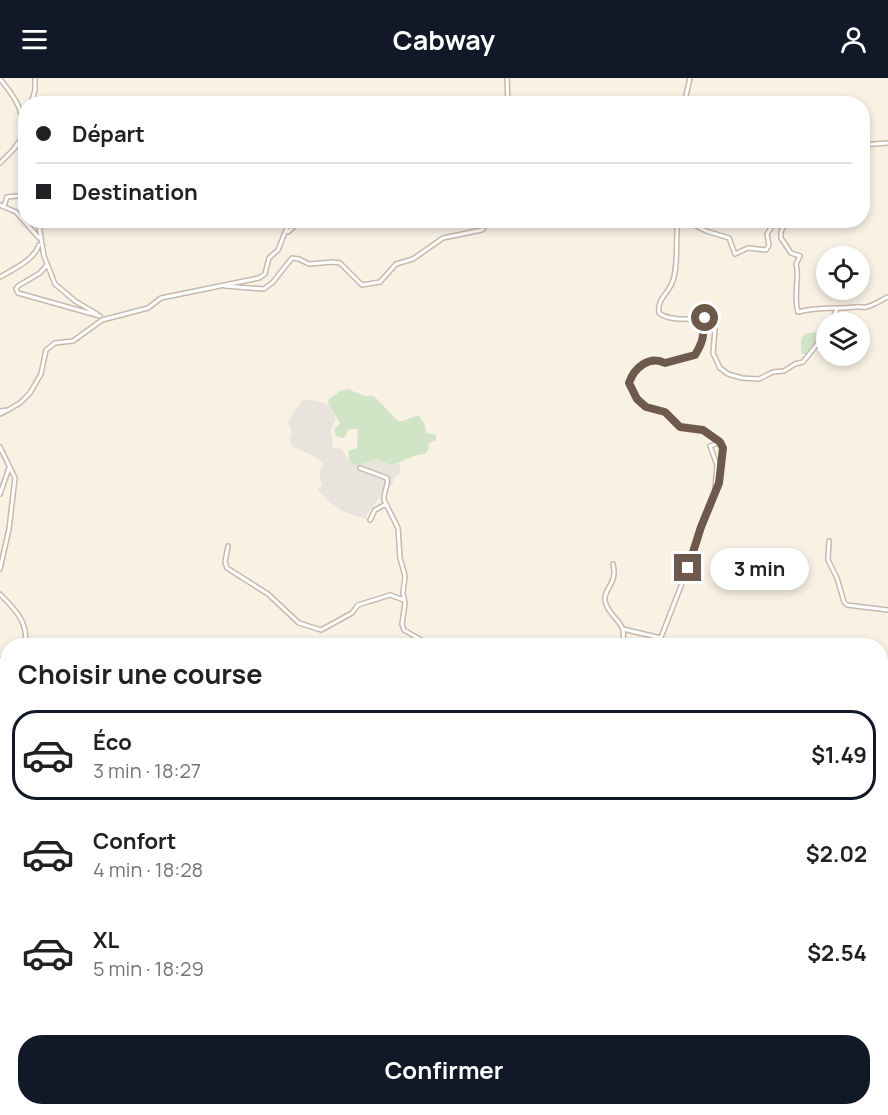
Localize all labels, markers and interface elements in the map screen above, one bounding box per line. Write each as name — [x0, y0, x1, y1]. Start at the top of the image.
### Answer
text: Cabway — [393, 21, 495, 58]
icon: menu — [18, 23, 51, 56]
icon: person — [837, 23, 870, 56]
text: Départ — [72, 119, 145, 149]
text: Destination — [72, 177, 198, 207]
map controls — [816, 246, 870, 366]
button: locate — [816, 246, 870, 300]
route start — [691, 304, 718, 331]
button: layers — [816, 312, 870, 366]
callout: 3 min — [709, 547, 808, 589]
route end — [674, 554, 701, 581]
text: 3 min — [734, 555, 785, 582]
text: Choisir une course — [18, 655, 262, 692]
text: Éco — [93, 727, 132, 757]
icon: car — [21, 728, 75, 782]
text: $1.49 — [811, 740, 867, 770]
text: 3 min · 18:27 — [93, 757, 201, 784]
text: Confort — [93, 826, 176, 856]
icon: car — [21, 827, 75, 881]
text: $2.02 — [806, 839, 867, 869]
text: 4 min · 18:28 — [93, 856, 203, 883]
text: XL — [93, 925, 119, 955]
icon: car — [21, 926, 75, 980]
text: $2.54 — [807, 938, 867, 968]
text: 5 min · 18:29 — [93, 955, 204, 982]
button: Confirmer — [18, 1035, 870, 1104]

